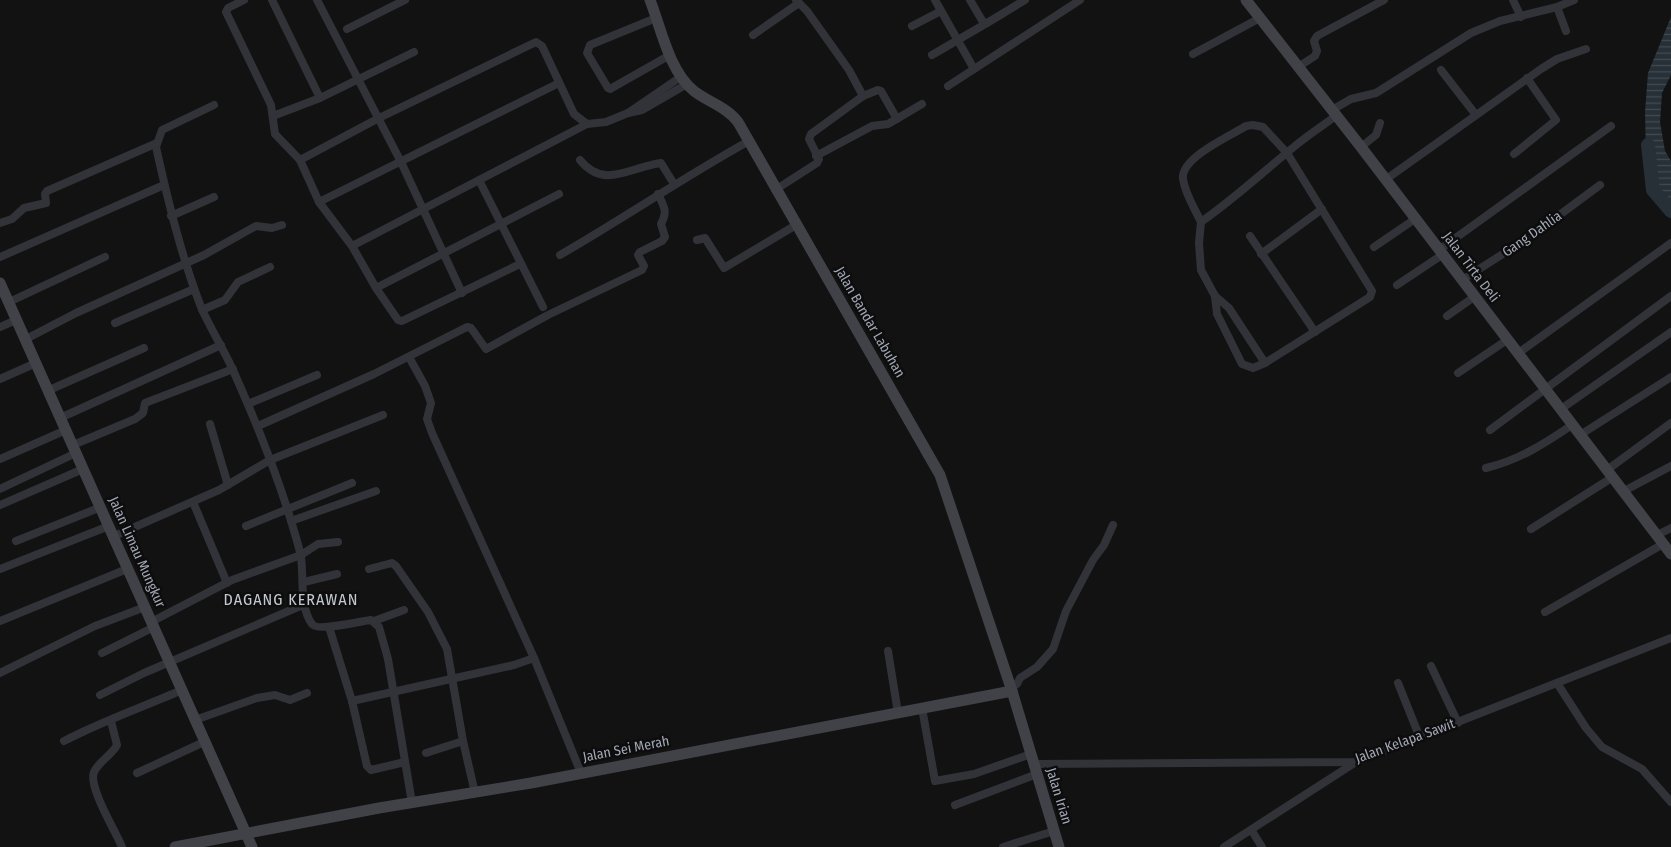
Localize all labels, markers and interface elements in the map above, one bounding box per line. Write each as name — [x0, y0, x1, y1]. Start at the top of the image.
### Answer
street label: Gang Dahlia — [1499, 207, 1565, 261]
street label: Jalan Tirta Deli — [1439, 229, 1503, 305]
street label: Jalan Bandar Labuhan — [831, 263, 909, 381]
street label: Jalan Limau Mungkur — [105, 494, 169, 610]
district label: DAGANG KERAWAN — [224, 590, 358, 609]
street label: Jalan Kelapa Sawit — [1353, 715, 1458, 767]
street label: Jalan Sei Merah — [581, 732, 671, 766]
street label: Jalan Irian — [1042, 766, 1076, 826]

